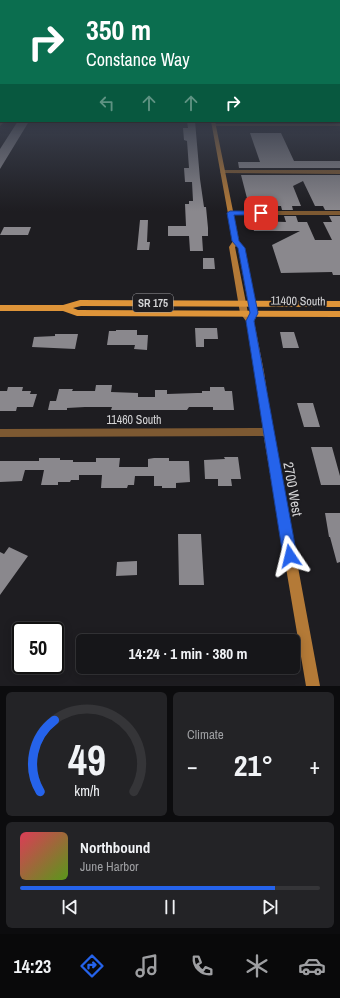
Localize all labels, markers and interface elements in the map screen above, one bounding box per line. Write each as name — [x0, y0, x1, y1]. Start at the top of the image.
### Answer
text: 350 m — [86, 11, 151, 49]
icon: right — [20, 16, 72, 68]
text: Constance Way — [86, 47, 190, 72]
icon: left — [96, 92, 118, 114]
icon: ahead — [138, 92, 160, 114]
icon: ahead — [180, 92, 202, 114]
icon: right — [222, 92, 244, 114]
pin — [244, 196, 278, 230]
icon: arrive — [250, 202, 272, 224]
street label: 11400 South — [270, 293, 326, 309]
road number: SR 175 — [133, 294, 173, 312]
street label: 11460 South — [106, 412, 162, 428]
street label: 2700 West — [279, 461, 307, 517]
position arrow — [269, 535, 311, 577]
speed limit sign: 50 — [12, 622, 64, 674]
text: 14:24 · 1 min · 380 m — [129, 643, 247, 664]
text: Climate — [187, 726, 224, 743]
text: 49 — [68, 732, 105, 788]
text: 21° — [234, 745, 273, 785]
text: − — [187, 751, 198, 781]
text: + — [309, 751, 320, 781]
text: km/h — [74, 781, 99, 800]
text: Northbound — [80, 837, 150, 858]
text: June Harbor — [80, 858, 139, 875]
icon: previous — [59, 896, 81, 918]
icon: pause — [159, 896, 181, 918]
icon: next — [259, 896, 281, 918]
icon: directions — [78, 952, 106, 980]
icon: music — [133, 952, 161, 980]
icon: phone — [188, 952, 216, 980]
icon: climate — [243, 952, 271, 980]
icon: car — [298, 952, 326, 980]
text: 14:23 — [14, 954, 51, 979]

